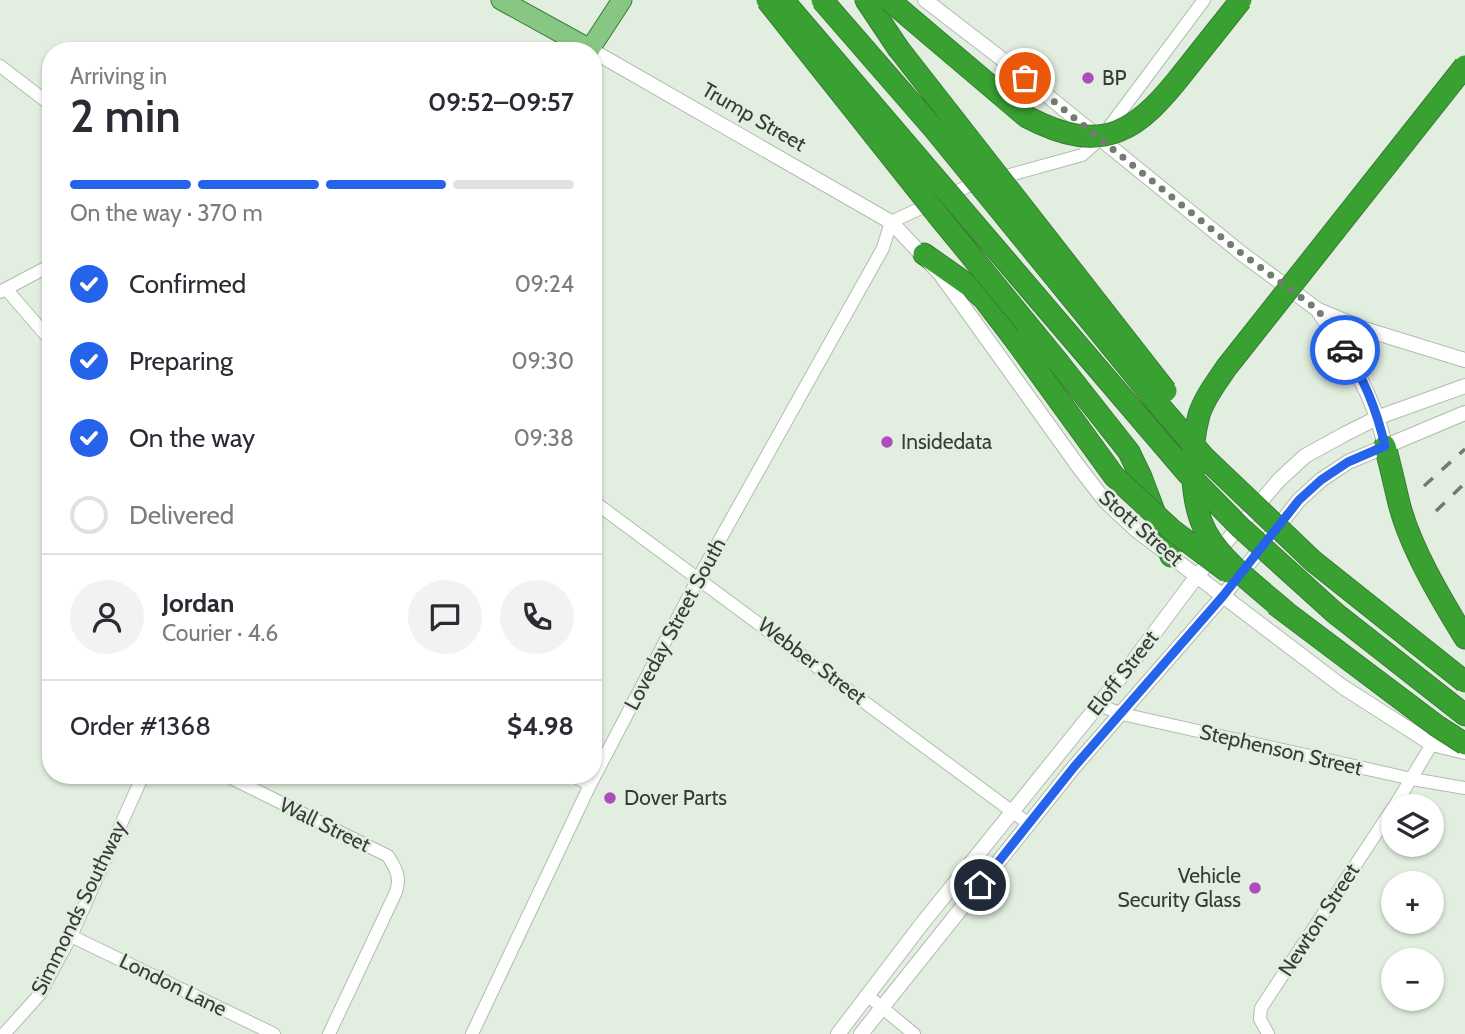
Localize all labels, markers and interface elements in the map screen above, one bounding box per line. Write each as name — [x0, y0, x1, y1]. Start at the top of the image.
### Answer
pin — [995, 48, 1055, 108]
icon: bag — [1006, 59, 1044, 97]
text: Arriving in — [70, 62, 167, 90]
place label: BP — [1102, 65, 1127, 90]
marker: BP — [1080, 70, 1096, 86]
street label: Trump Street — [698, 77, 811, 156]
text: 09:52–09:57 — [428, 86, 574, 118]
text: 2 min — [70, 88, 181, 144]
text: On the way · 370 m — [70, 199, 263, 227]
icon: check — [70, 265, 108, 303]
text: Confirmed — [129, 268, 246, 300]
text: 09:24 — [515, 270, 574, 298]
courier — [1310, 315, 1380, 385]
icon: car — [1326, 331, 1364, 369]
icon: check — [70, 342, 108, 380]
text: Preparing — [129, 345, 233, 377]
text: 09:30 — [512, 347, 574, 375]
icon: check — [70, 419, 108, 457]
text: On the way — [129, 422, 255, 454]
text: 09:38 — [514, 424, 574, 452]
place label: Insidedata — [901, 429, 992, 454]
marker: Insidedata — [879, 434, 895, 450]
street label: Stott Street — [1094, 484, 1188, 571]
text: Delivered — [129, 499, 234, 531]
street label: Loveday Street South — [619, 533, 730, 714]
button: person — [70, 580, 144, 654]
button: chat — [408, 580, 482, 654]
button: phone — [500, 580, 574, 654]
text: Jordan — [162, 587, 234, 619]
street label: Webber Street — [753, 612, 871, 709]
text: Courier · 4.6 — [162, 619, 278, 647]
street label: Eloff Street — [1082, 625, 1163, 720]
text: Order #1368 — [70, 710, 211, 742]
text: $4.98 — [507, 710, 574, 742]
street label: Stephenson Street — [1197, 719, 1365, 780]
place label: Dover Parts — [624, 785, 727, 810]
marker: Dover Parts — [602, 790, 618, 806]
street label: Wall Street — [276, 792, 375, 857]
map controls — [1381, 794, 1444, 1011]
button: layers — [1381, 794, 1444, 857]
street label: Simmonds Southway — [26, 816, 132, 999]
pin — [950, 855, 1010, 915]
street label: Newton Street — [1273, 859, 1364, 981]
place label: Vehicle Security Glass — [1118, 863, 1241, 912]
icon: home — [961, 866, 999, 904]
button: + — [1381, 871, 1444, 934]
marker: Vehicle Security Glass — [1247, 880, 1263, 896]
street label: London Lane — [115, 948, 231, 1021]
button: − — [1381, 948, 1444, 1011]

